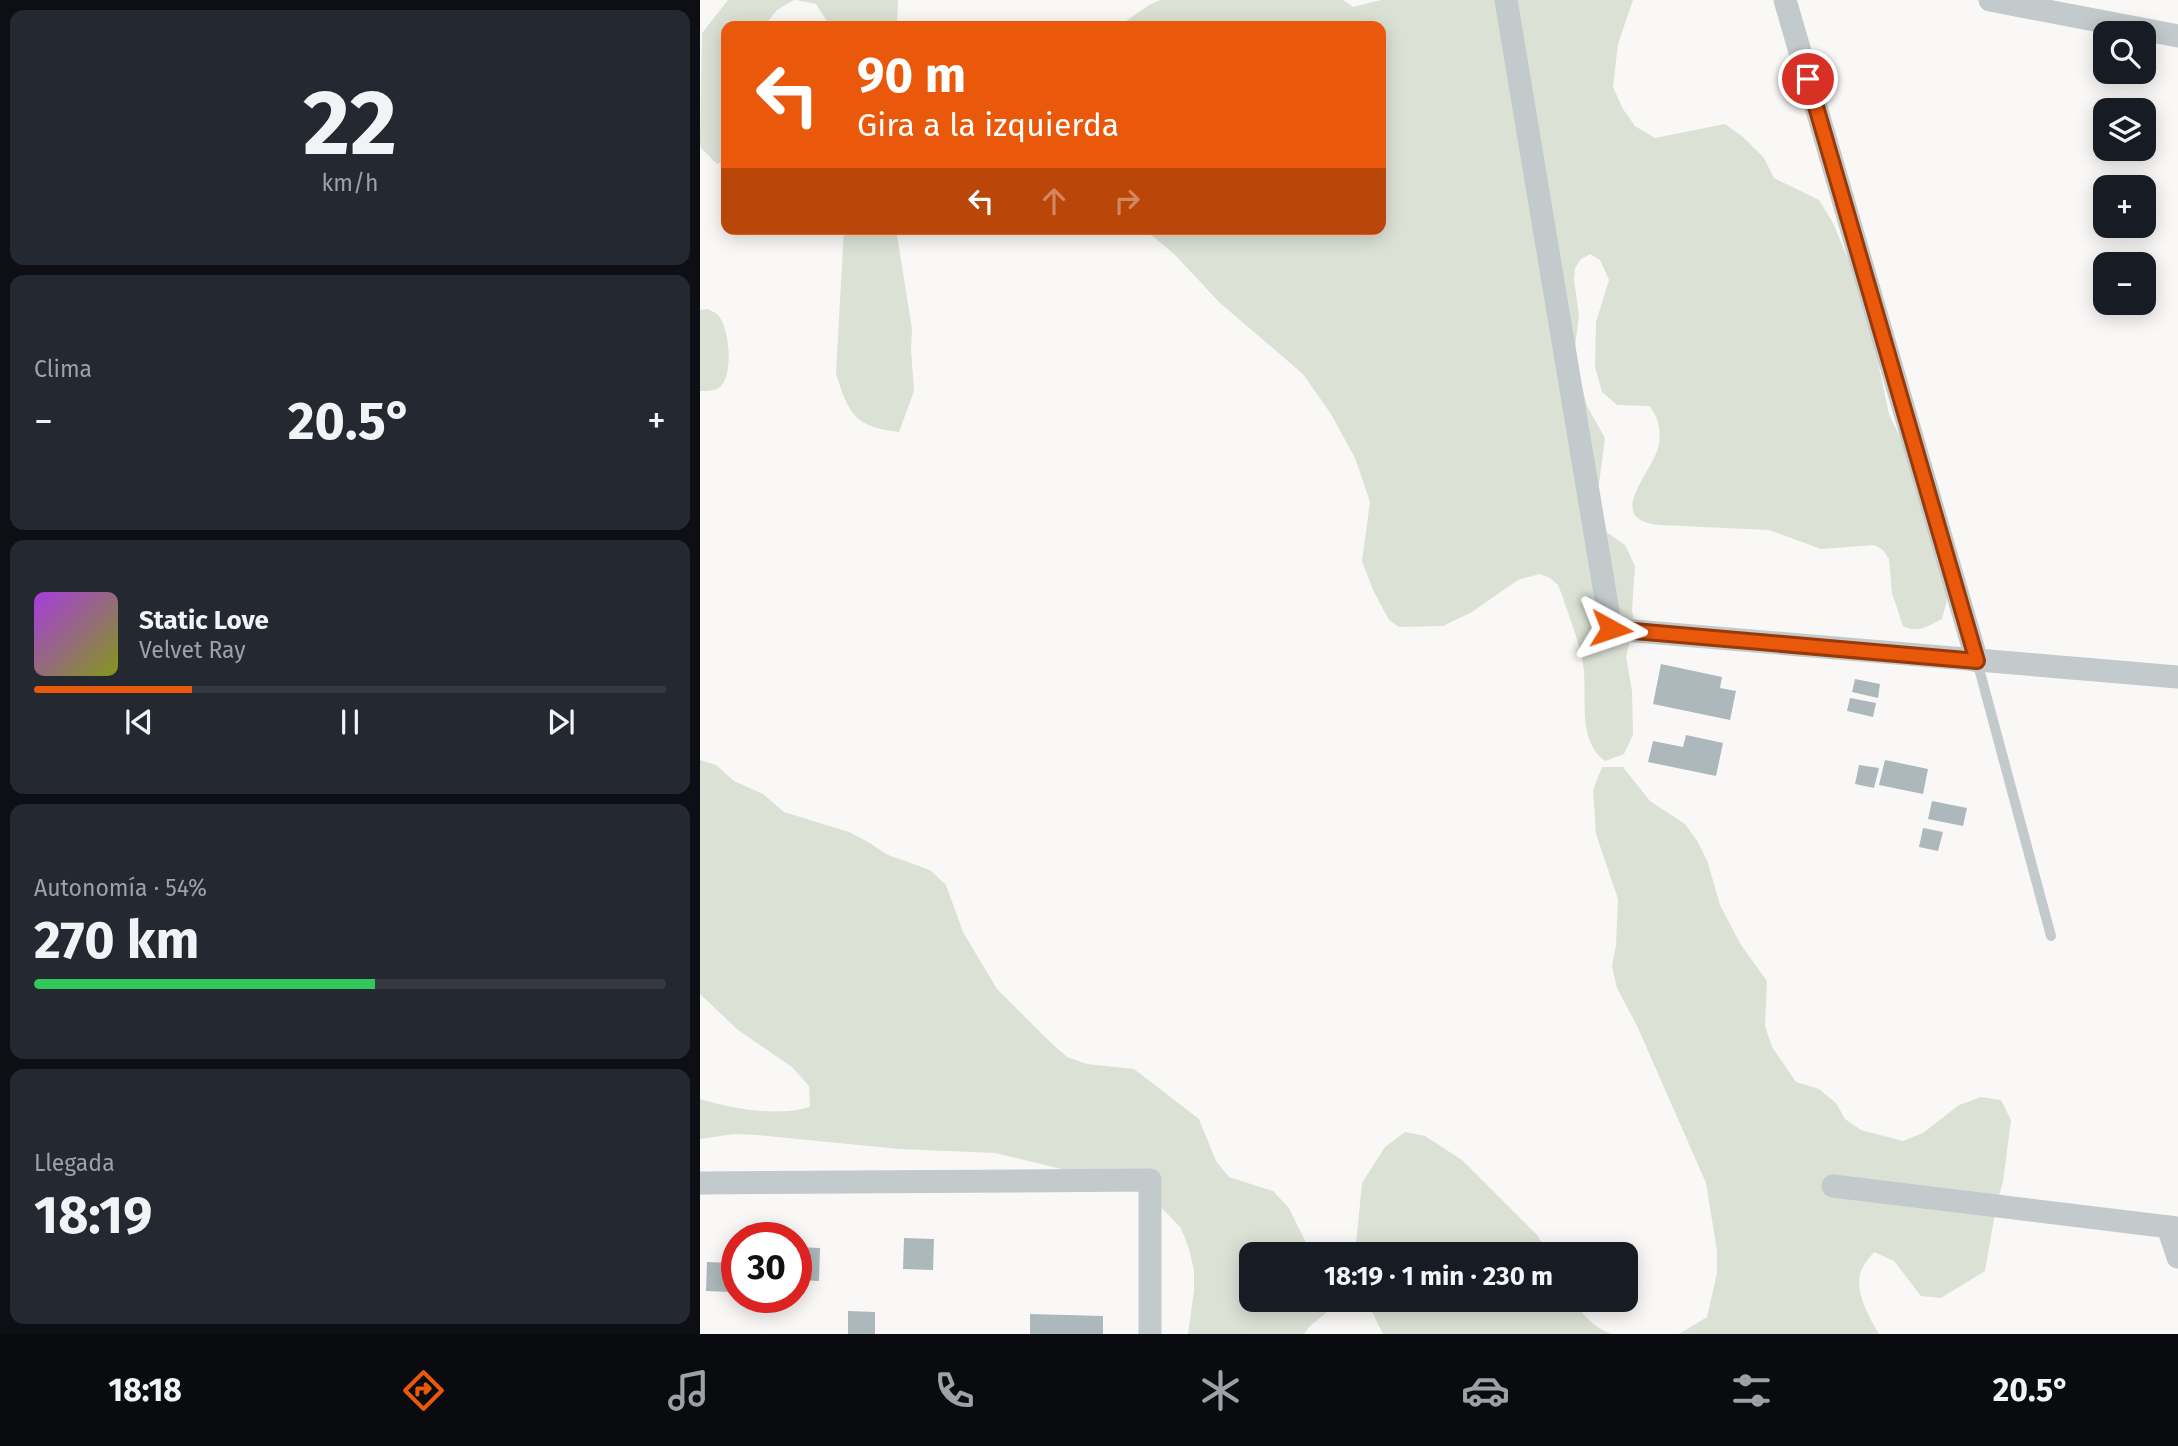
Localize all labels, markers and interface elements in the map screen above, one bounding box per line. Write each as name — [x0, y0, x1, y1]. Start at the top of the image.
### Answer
map controls — [2093, 21, 2156, 315]
button: search — [2093, 21, 2156, 84]
text: 90 m — [857, 46, 966, 105]
icon: left — [742, 49, 833, 140]
pin — [1778, 49, 1838, 109]
icon: arrive — [1789, 60, 1827, 98]
text: 22 — [303, 69, 397, 178]
button: layers — [2093, 98, 2156, 161]
text: Gira a la izquierda — [857, 106, 1119, 144]
text: km/h — [322, 169, 378, 197]
button: + — [2093, 175, 2156, 238]
icon: left — [962, 182, 1000, 220]
icon: ahead — [1035, 182, 1073, 220]
icon: right — [1108, 182, 1146, 220]
button: − — [2093, 252, 2156, 315]
text: Clima — [34, 355, 92, 383]
text: 20.5° — [288, 390, 412, 453]
text: − — [34, 398, 53, 444]
text: + — [647, 398, 666, 444]
position arrow — [1574, 592, 1648, 666]
text: Static Love — [139, 605, 269, 636]
text: Velvet Ray — [139, 636, 246, 664]
icon: previous — [120, 703, 158, 741]
icon: pause — [331, 703, 369, 741]
icon: next — [542, 703, 580, 741]
text: Autonomía · 54% — [34, 874, 207, 902]
text: 270 km — [34, 909, 200, 972]
text: Llegada — [34, 1149, 115, 1177]
text: 18:19 — [34, 1184, 152, 1247]
speed limit sign: 30 — [721, 1222, 812, 1313]
text: 18:19 · 1 min · 230 m — [1324, 1261, 1553, 1292]
icon: directions — [399, 1366, 448, 1415]
icon: music — [664, 1366, 713, 1415]
icon: phone — [930, 1366, 979, 1415]
icon: climate — [1196, 1366, 1245, 1415]
icon: car — [1461, 1366, 1510, 1415]
icon: filters — [1727, 1366, 1776, 1415]
text: 18:18 — [108, 1371, 182, 1409]
text: 20.5° — [1993, 1371, 2070, 1409]

